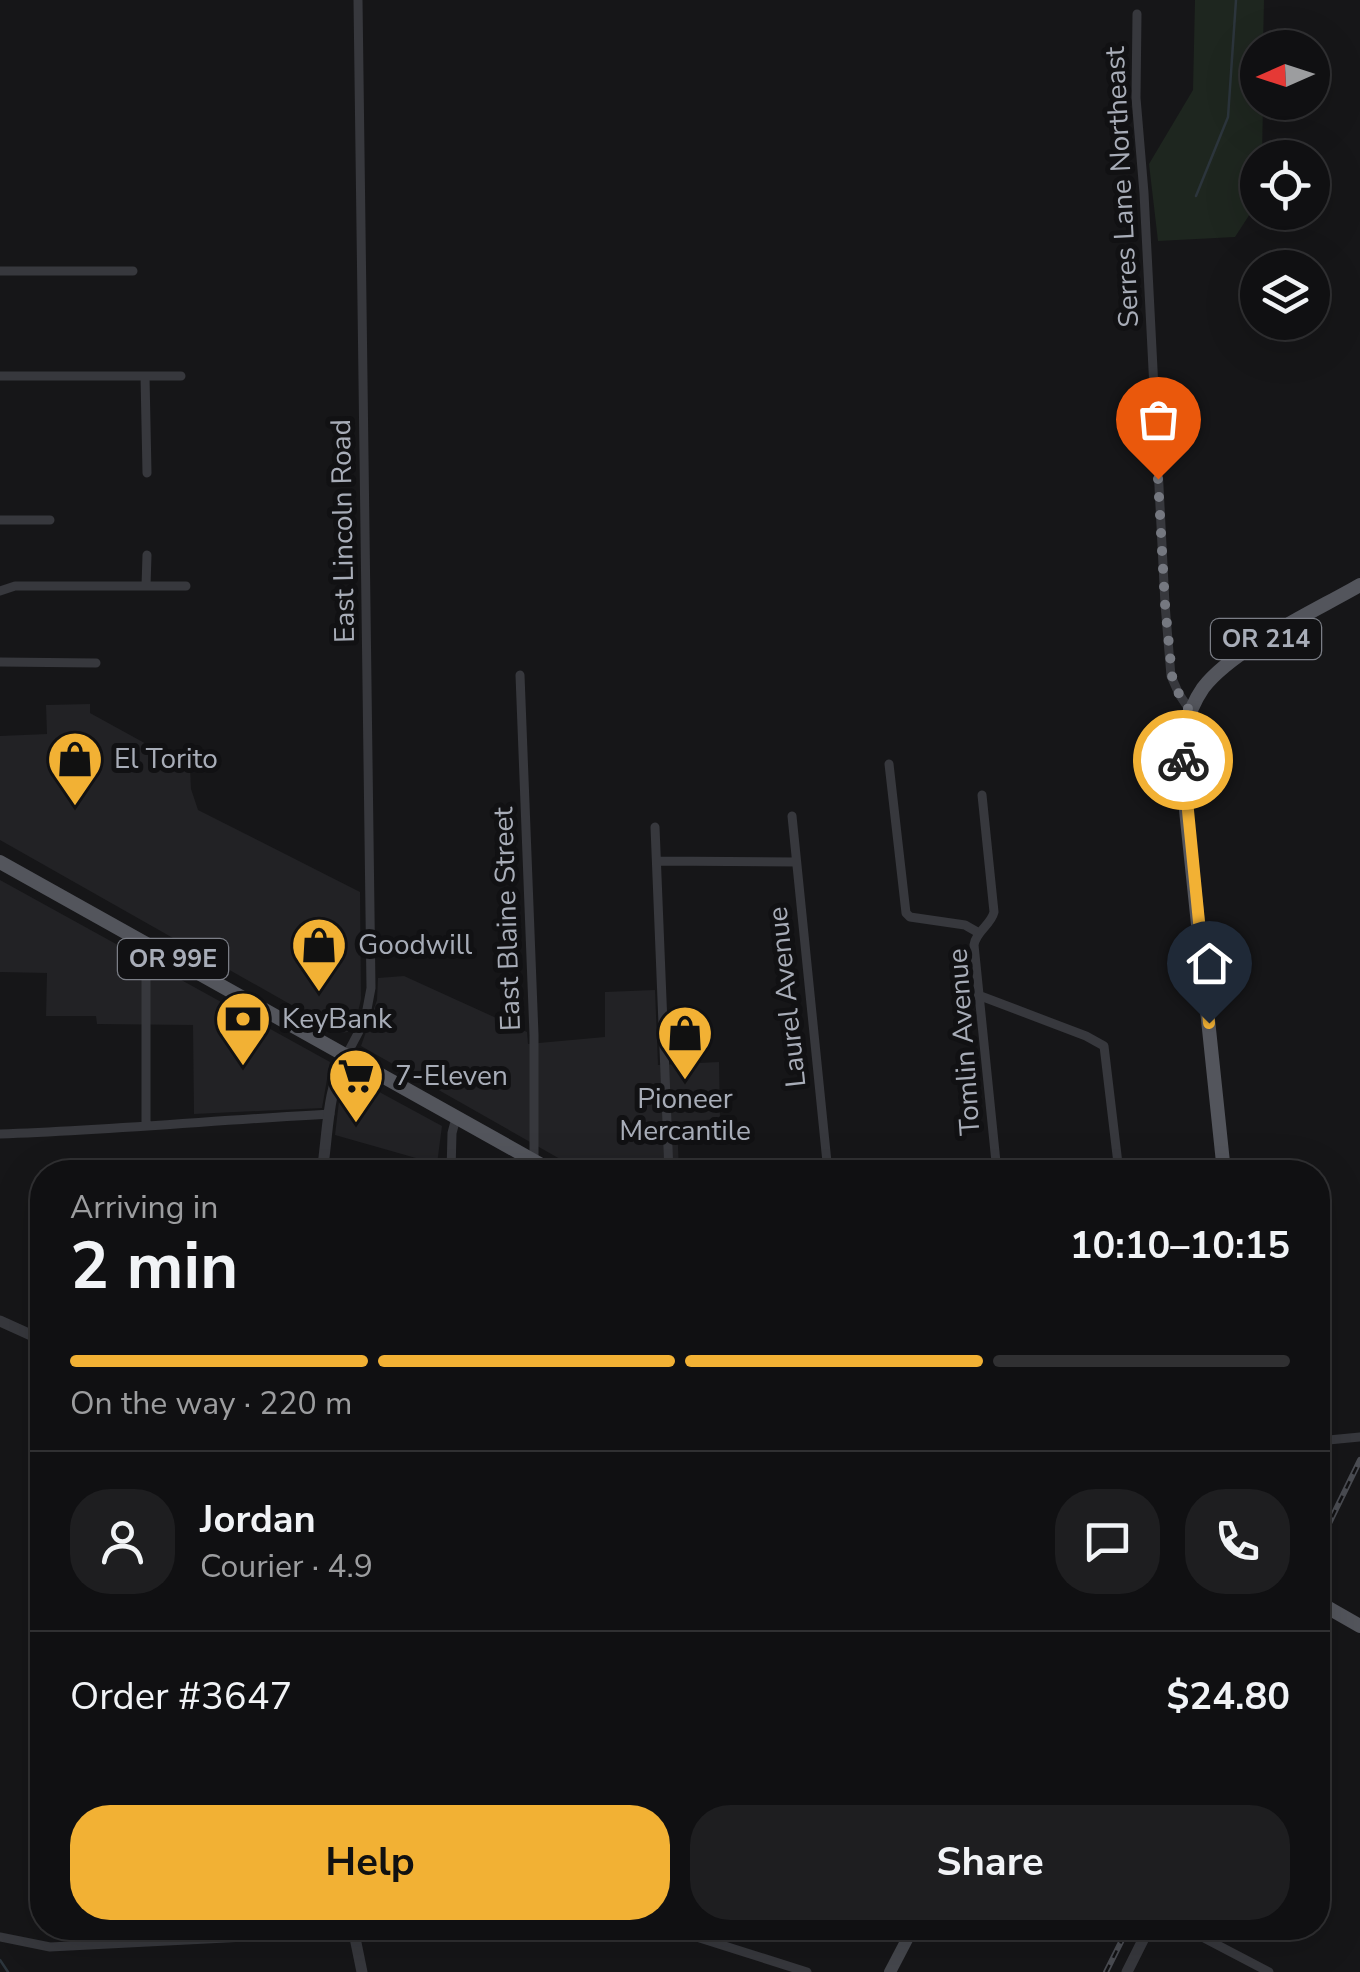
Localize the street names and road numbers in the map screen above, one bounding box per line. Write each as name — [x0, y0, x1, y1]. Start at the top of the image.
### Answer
street label: Serres Lane Northeast — [1096, 45, 1148, 328]
street label: East Lincoln Road — [322, 419, 364, 643]
road number: OR 214 — [1211, 619, 1321, 659]
street label: East Blaine Street — [484, 806, 530, 1032]
street label: Laurel Avenue — [759, 905, 815, 1089]
road number: OR 99E — [118, 939, 228, 979]
street label: Tomlin Avenue — [939, 947, 989, 1137]

